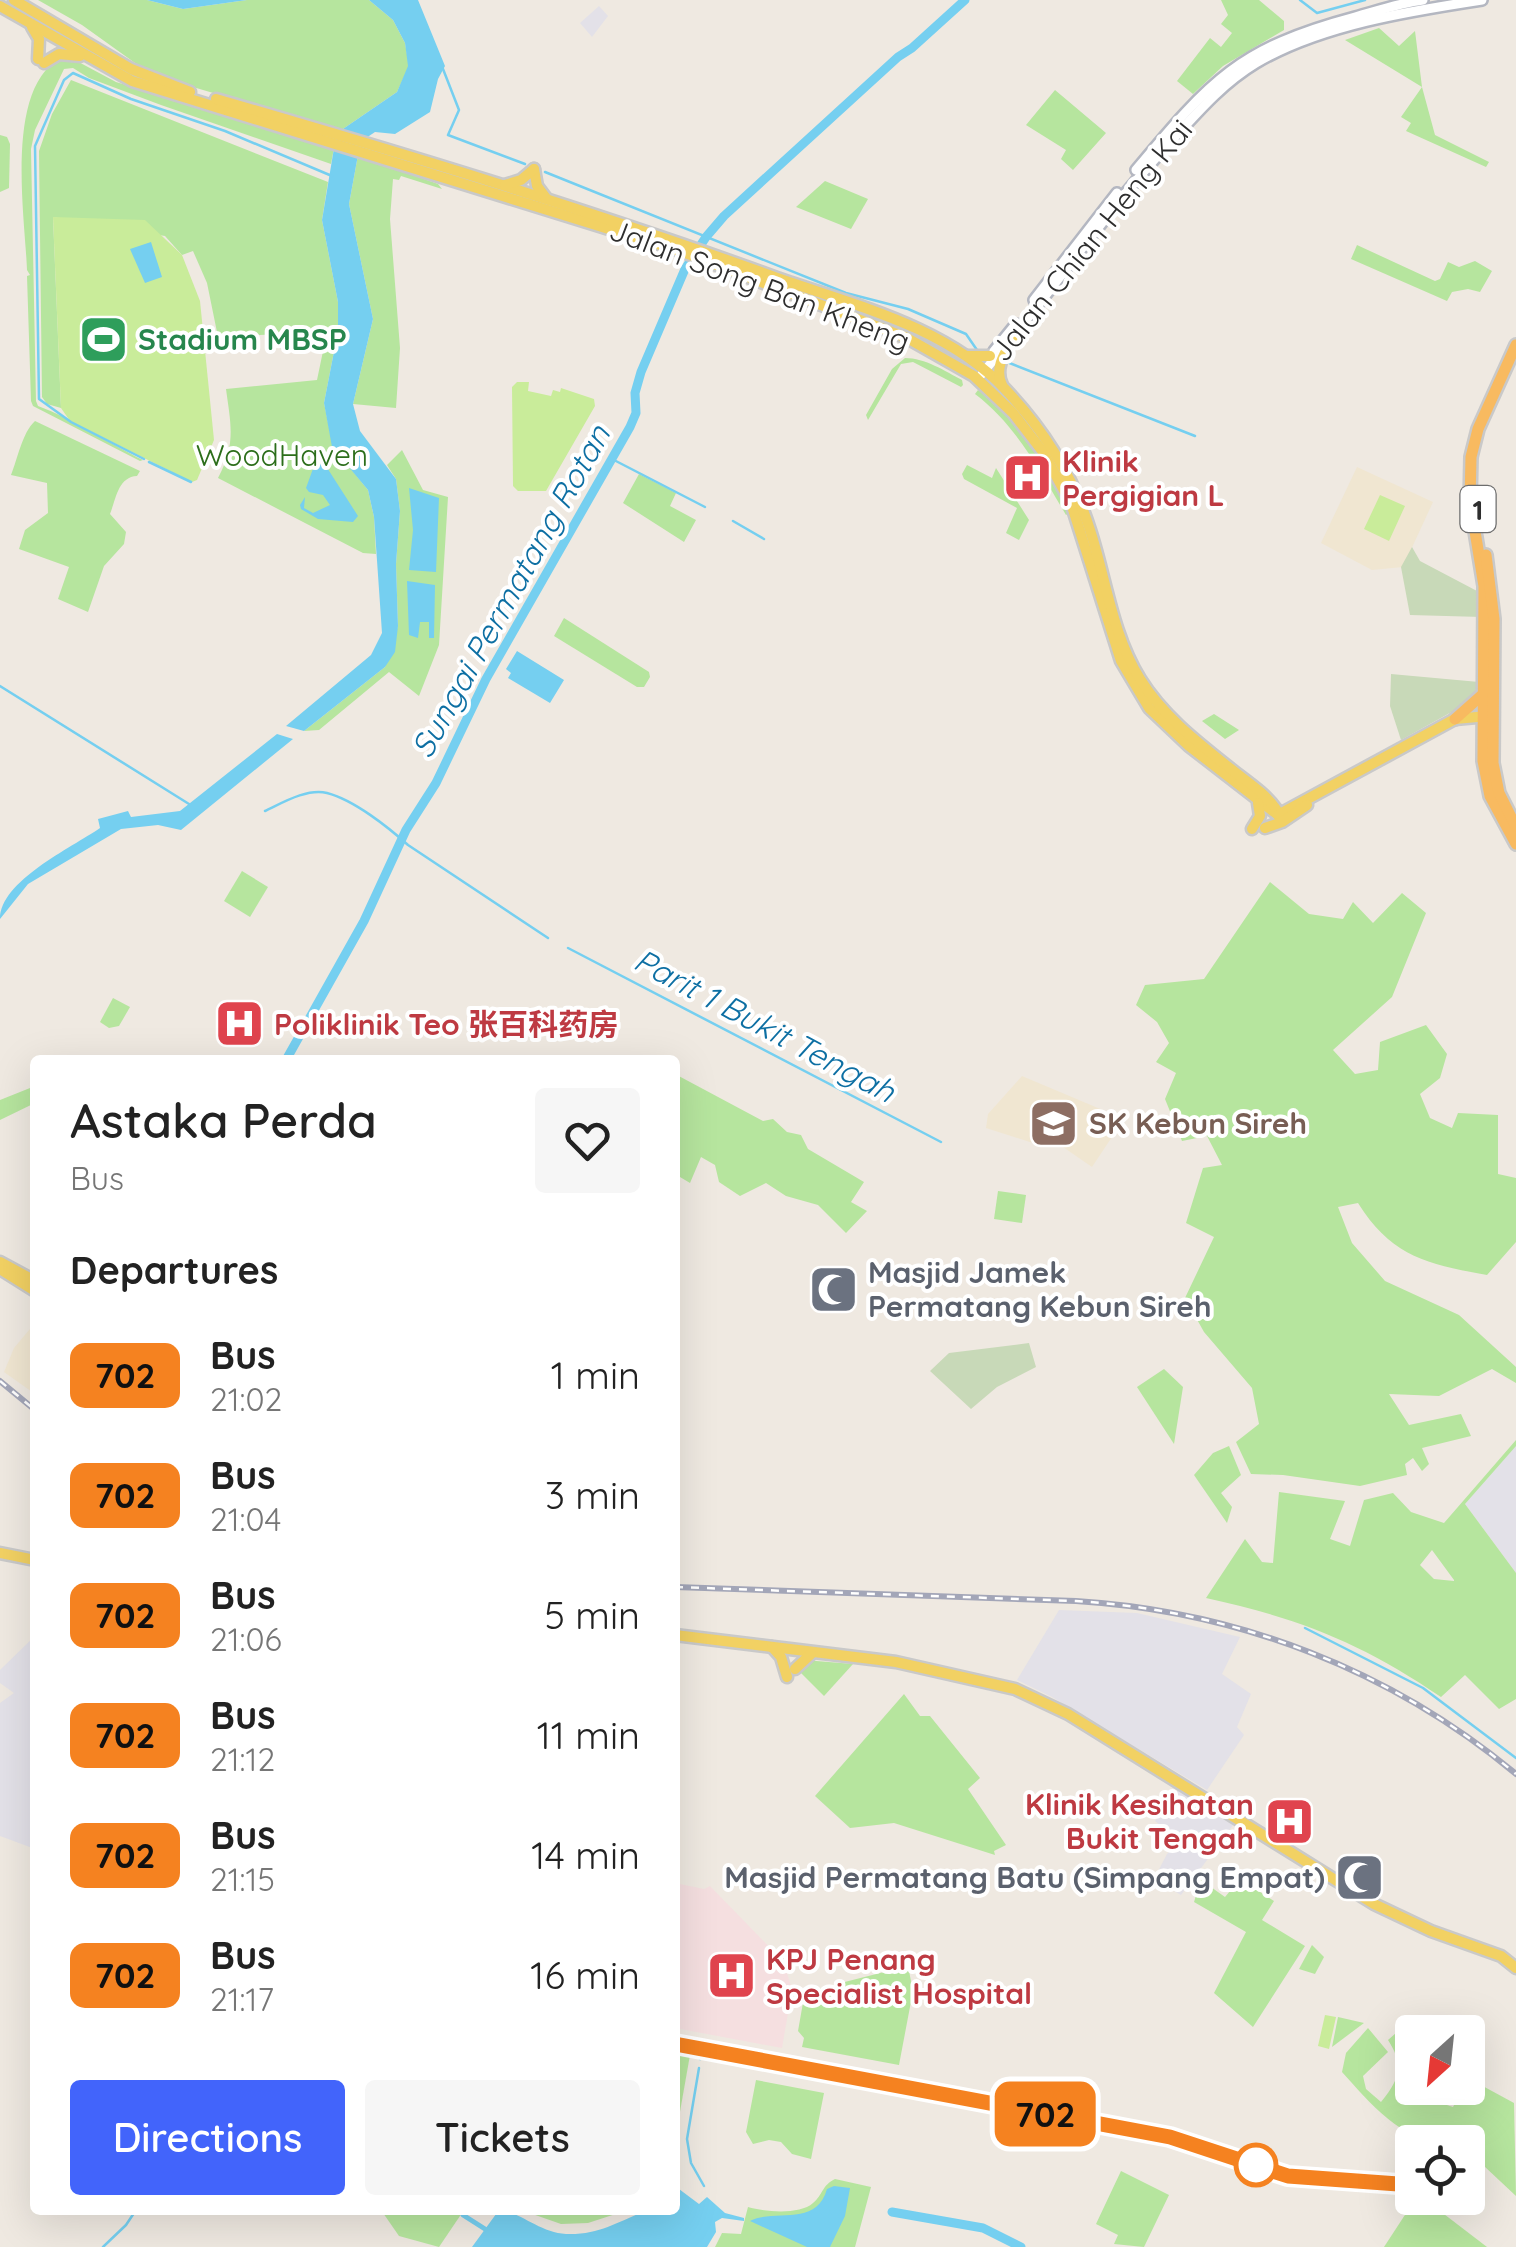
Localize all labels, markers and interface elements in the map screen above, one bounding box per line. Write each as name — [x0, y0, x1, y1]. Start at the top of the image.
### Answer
street label: Jalan Chian Heng Kai — [982, 111, 1200, 369]
street label: Jalan Song Ban Kheng — [604, 210, 916, 360]
sports icon: Stadium MBSP — [77, 313, 129, 365]
place label: Stadium MBSP — [138, 320, 347, 358]
water label: Sungai Permatang Rotan — [402, 416, 619, 764]
park label: WoodHaven — [196, 436, 368, 474]
place label: Klinik Pergigian L — [1062, 442, 1224, 514]
hospital icon: Klinik Pergigian L — [1001, 452, 1053, 504]
road number: 1 — [1460, 486, 1496, 532]
water label: Parit 1 Bukit Tengah — [628, 939, 903, 1111]
hospital icon: Poliklinik Teo 张百科药房 — [213, 998, 265, 1050]
place label: Poliklinik Teo 张百科药房 — [274, 1005, 618, 1043]
button: heart — [535, 1088, 640, 1193]
text: Astaka Perda — [70, 1090, 377, 1150]
school or university icon: SK Kebun Sireh — [1028, 1097, 1080, 1149]
place label: SK Kebun Sireh — [1089, 1104, 1307, 1142]
text: Bus — [70, 1158, 124, 1198]
text: Departures — [70, 1246, 278, 1294]
place label: Masjid Jamek Permatang Kebun Sireh — [868, 1253, 1212, 1325]
mosque icon: Masjid Jamek Permatang Kebun Sireh — [807, 1263, 859, 1315]
text: Bus — [210, 1331, 276, 1379]
text: 1 min — [551, 1351, 640, 1399]
text: 702 — [95, 1353, 155, 1397]
text: 21:02 — [210, 1379, 282, 1419]
text: Bus — [210, 1451, 276, 1499]
text: 3 min — [545, 1471, 640, 1519]
text: 702 — [95, 1473, 155, 1517]
text: 21:04 — [210, 1499, 281, 1539]
text: Bus — [210, 1571, 276, 1619]
text: 5 min — [544, 1591, 640, 1639]
text: 702 — [95, 1593, 155, 1637]
text: 21:06 — [210, 1619, 282, 1659]
text: Bus — [210, 1691, 276, 1739]
text: 11 min — [537, 1711, 640, 1759]
text: 702 — [95, 1713, 155, 1757]
text: 21:12 — [210, 1739, 275, 1779]
place label: Klinik Kesihatan Bukit Tengah — [1025, 1785, 1254, 1857]
hospital icon: Klinik Kesihatan Bukit Tengah — [1263, 1795, 1315, 1847]
text: Bus — [210, 1811, 276, 1859]
text: 14 min — [531, 1831, 640, 1879]
text: 702 — [95, 1833, 155, 1877]
mosque icon: Masjid Permatang Batu (Simpang Empat) — [1334, 1851, 1386, 1903]
place label: Masjid Permatang Batu (Simpang Empat) — [724, 1858, 1325, 1896]
text: 21:15 — [210, 1859, 275, 1899]
text: Bus — [210, 1931, 276, 1979]
place label: KPJ Penang Specialist Hospital — [766, 1940, 1032, 2012]
hospital icon: KPJ Penang Specialist Hospital — [705, 1950, 757, 2002]
text: 16 min — [530, 1951, 640, 1999]
text: 702 — [95, 1953, 155, 1997]
text: 21:17 — [210, 1979, 274, 2019]
north arrow — [1395, 2015, 1485, 2105]
map controls — [1395, 2015, 1485, 2215]
button: Directions — [70, 2080, 345, 2195]
button: Tickets — [365, 2080, 640, 2195]
line badge: 702 — [988, 2082, 1102, 2146]
text: 702 — [1015, 2092, 1075, 2136]
button: locate — [1395, 2125, 1485, 2215]
unlabelled marker — [1235, 2144, 1277, 2186]

